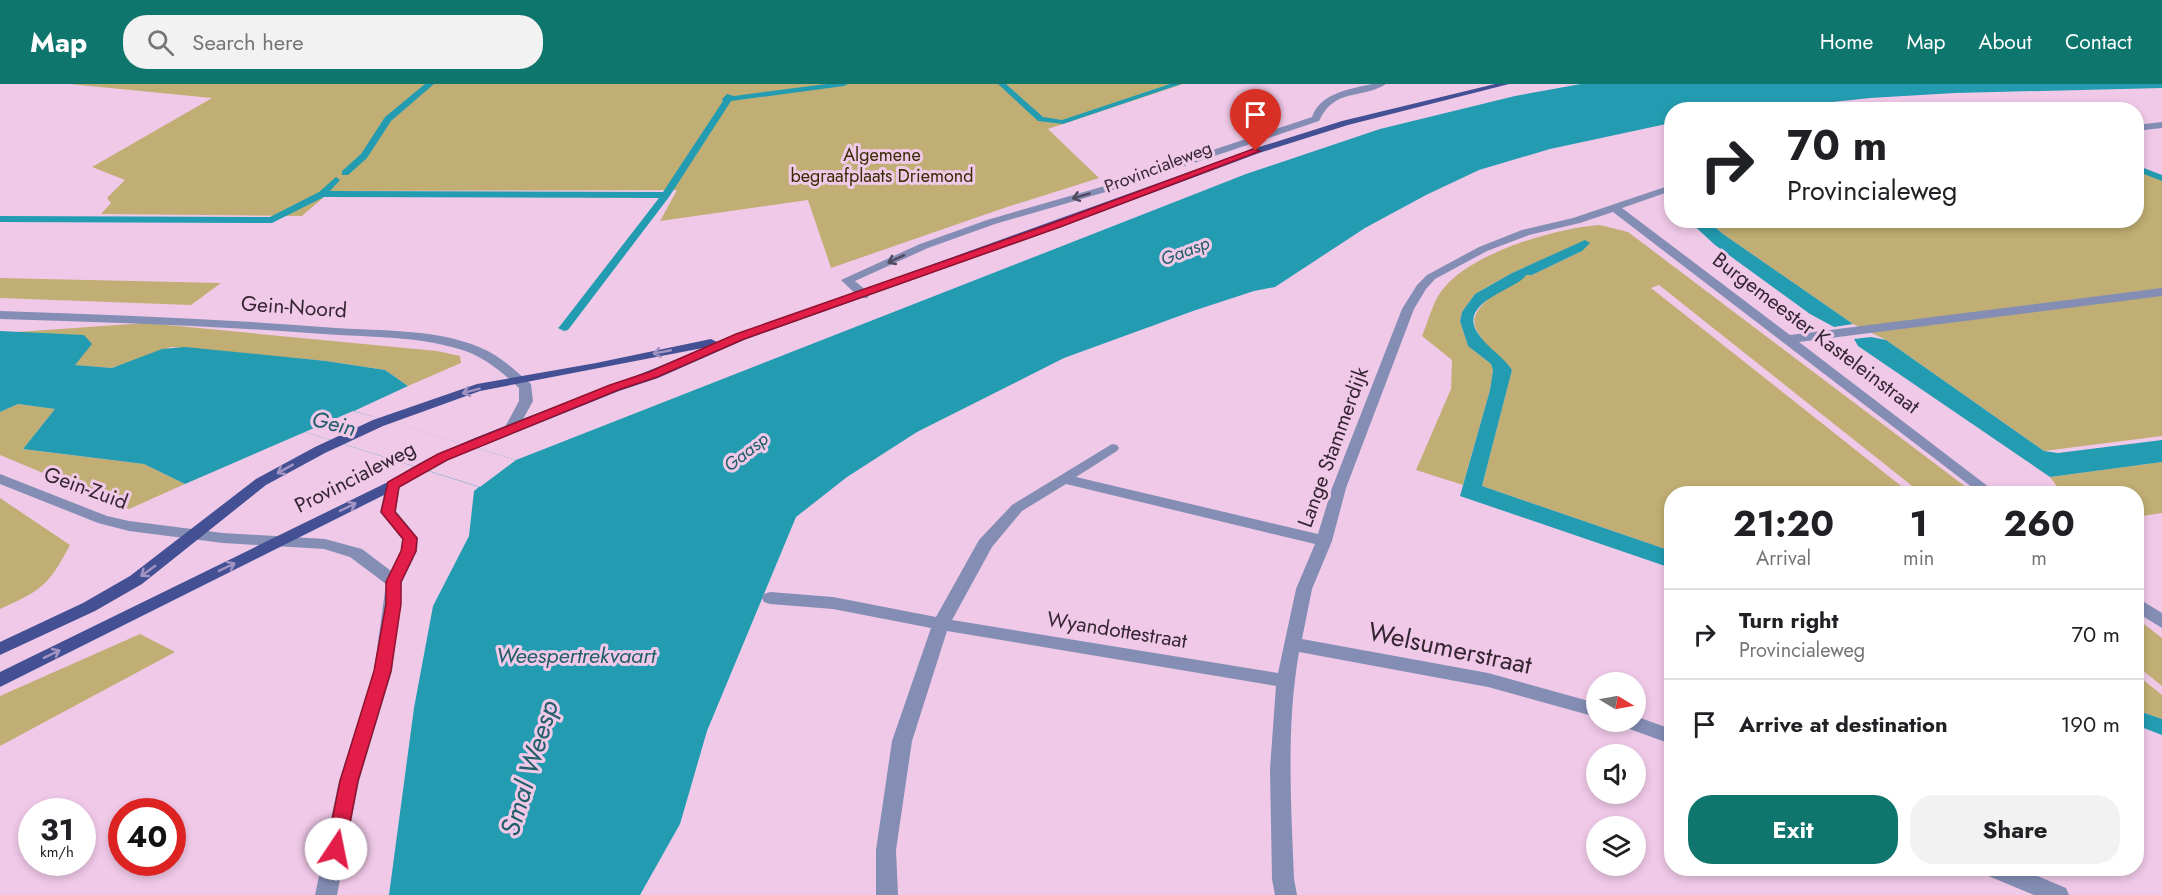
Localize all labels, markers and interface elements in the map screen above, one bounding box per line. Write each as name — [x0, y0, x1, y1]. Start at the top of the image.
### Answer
search box — [123, 15, 543, 69]
text: Map — [30, 22, 87, 63]
icon: search — [144, 26, 177, 59]
text: Search here — [192, 26, 304, 58]
text: Home — [1820, 27, 1873, 57]
text: Map — [1906, 27, 1946, 57]
text: About — [1979, 27, 2032, 57]
text: Contact — [2065, 27, 2132, 57]
pin — [1230, 89, 1281, 151]
icon: arrive — [1239, 98, 1272, 131]
text: 70 m — [1787, 115, 1887, 176]
icon: right — [1688, 126, 1766, 204]
street label: Provincialeweg — [1100, 135, 1216, 199]
park label: Algemene begraafplaats Driemond — [790, 142, 974, 189]
text: Provincialeweg — [1787, 171, 1957, 210]
one-way arrow — [1072, 191, 1091, 202]
water label: Gaasp — [1157, 230, 1213, 272]
street label: Burgemeester Kasteleinstraat — [1706, 245, 1926, 421]
one-way arrow — [888, 253, 906, 265]
street label: Gein-Noord — [240, 288, 348, 326]
one-way arrow — [652, 347, 672, 358]
street label: Lange Stammerdijk — [1290, 362, 1376, 532]
one-way arrow — [461, 385, 480, 397]
water label: Gein — [309, 402, 359, 444]
water label: Gaasp — [718, 426, 774, 478]
street label: Provincialeweg — [289, 434, 421, 520]
street label: Gein-Zuid — [40, 459, 132, 517]
one-way arrow — [277, 463, 294, 475]
text: 21:20 — [1733, 497, 1834, 549]
text: 1 — [1910, 497, 1928, 549]
text: 260 — [2003, 497, 2075, 549]
one-way arrow — [339, 500, 357, 512]
text: Arrival — [1756, 544, 1811, 573]
text: min — [1903, 544, 1934, 573]
text: m — [2031, 544, 2047, 573]
one-way arrow — [218, 560, 236, 572]
one-way arrow — [141, 565, 157, 577]
street label: Wyandottestraat — [1045, 604, 1189, 656]
text: Turn right — [1739, 604, 1839, 636]
street label: Welsumerstraat — [1365, 612, 1536, 684]
icon: right — [1688, 618, 1721, 651]
text: 70 m — [2071, 618, 2120, 650]
text: Provincialeweg — [1739, 636, 1865, 665]
water label: Weespertrekvaart — [496, 639, 658, 671]
one-way arrow — [43, 648, 61, 659]
north arrow — [1586, 672, 1646, 732]
map controls — [1586, 672, 1646, 876]
water label: Smal Weesp — [490, 695, 568, 841]
icon: arrive — [1688, 708, 1721, 741]
text: Arrive at destination — [1739, 708, 1948, 740]
text: 190 m — [2060, 708, 2120, 740]
button: sound — [1586, 744, 1646, 804]
button: Exit — [1688, 795, 1898, 864]
button: Share — [1910, 795, 2120, 864]
speed limit sign: 40 — [108, 798, 186, 876]
text: 31 — [40, 808, 74, 851]
button: layers — [1586, 816, 1646, 876]
position arrow — [304, 817, 368, 881]
text: km/h — [40, 841, 74, 863]

